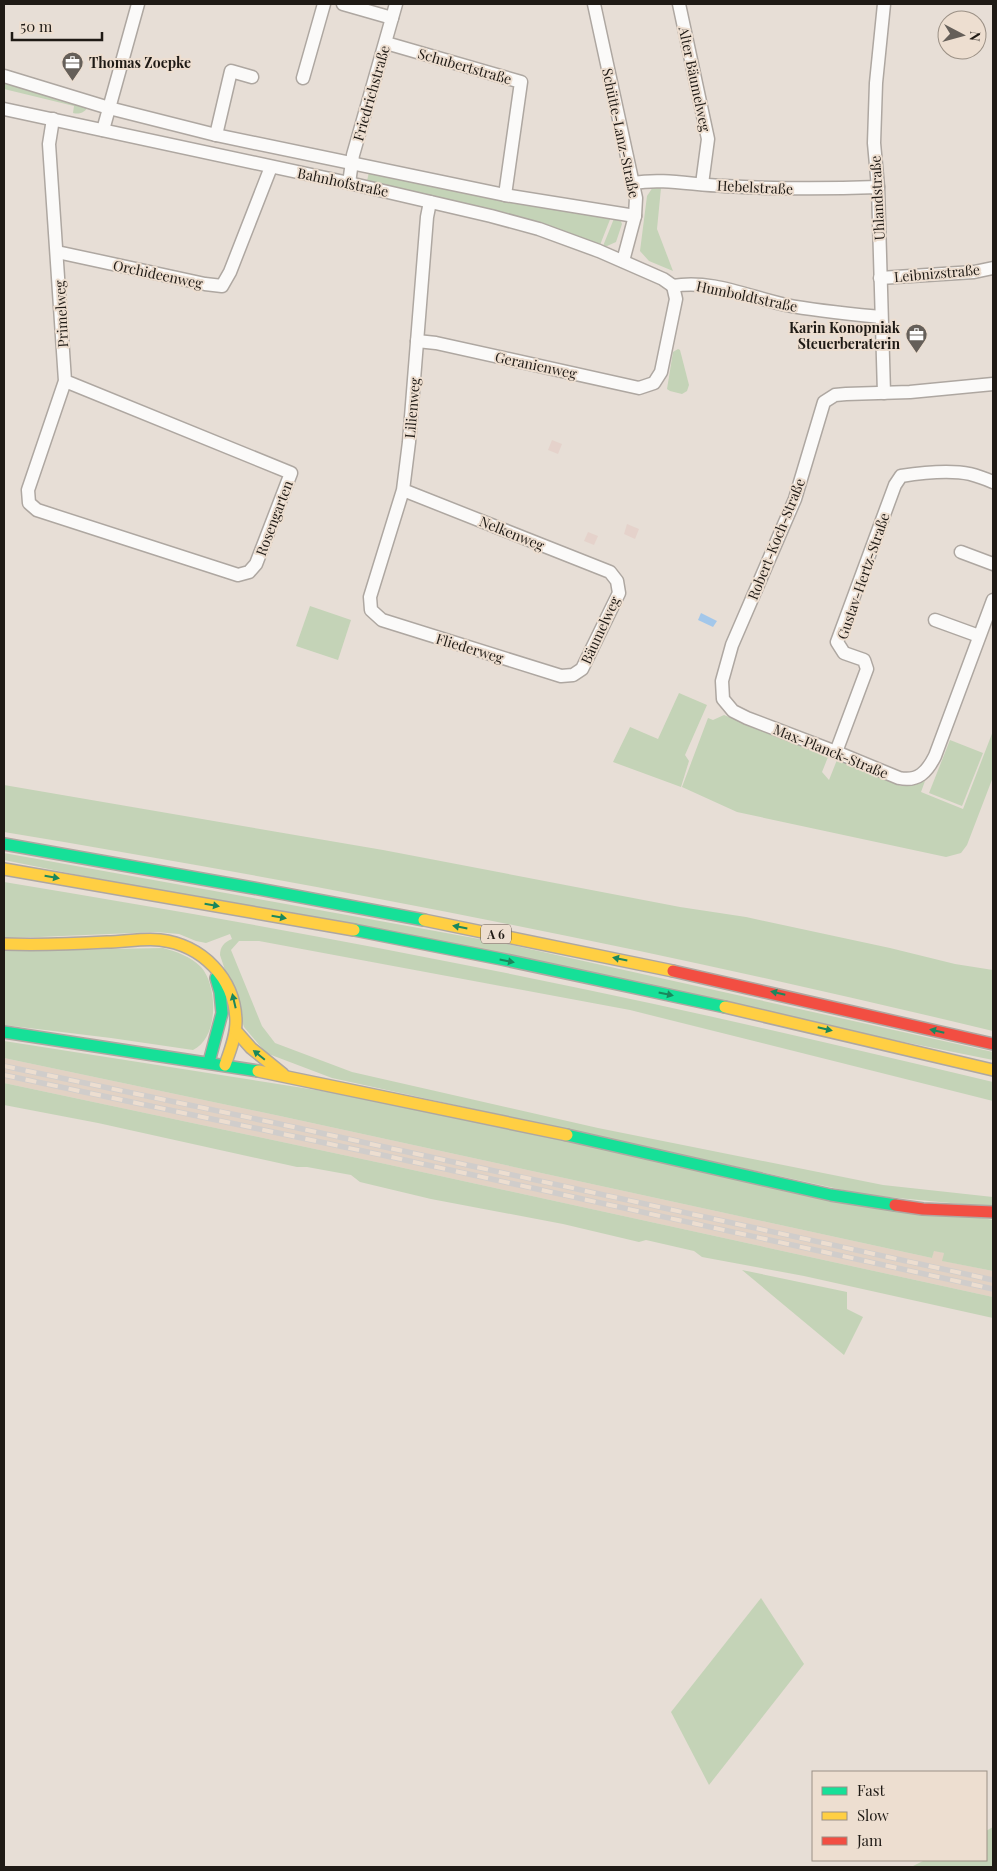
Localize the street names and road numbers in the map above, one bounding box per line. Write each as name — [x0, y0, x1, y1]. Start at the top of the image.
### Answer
street label: Alter Bäumelweg — [674, 24, 716, 134]
street label: Friedrichstraße — [348, 43, 394, 143]
street label: Schubertstraße — [416, 44, 514, 88]
street label: Schütte-Lanz-Straße — [598, 66, 644, 200]
street label: Uhlandstraße — [865, 155, 889, 241]
street label: Bahnhofstraße — [296, 163, 390, 201]
street label: Hebelstraße — [717, 176, 793, 198]
street label: Orchideenweg — [111, 255, 205, 293]
street label: Leibnizstraße — [893, 260, 981, 286]
street label: Humboldtstraße — [695, 276, 799, 316]
street label: Primelweg — [50, 279, 72, 348]
street label: Geranienweg — [493, 347, 579, 383]
street label: Lilienweg — [400, 376, 424, 439]
street label: Robert-Koch-Straße — [743, 475, 809, 603]
street label: Rosengarten — [251, 477, 297, 558]
street label: Gustav-Hertz-Straße — [832, 510, 894, 642]
street label: Nelkenweg — [477, 511, 548, 555]
street label: Bäumelweg — [576, 593, 624, 667]
street label: Fliederweg — [434, 629, 507, 667]
street label: Max-Planck-Straße — [771, 719, 891, 783]
road number: A 6 — [481, 924, 511, 944]

